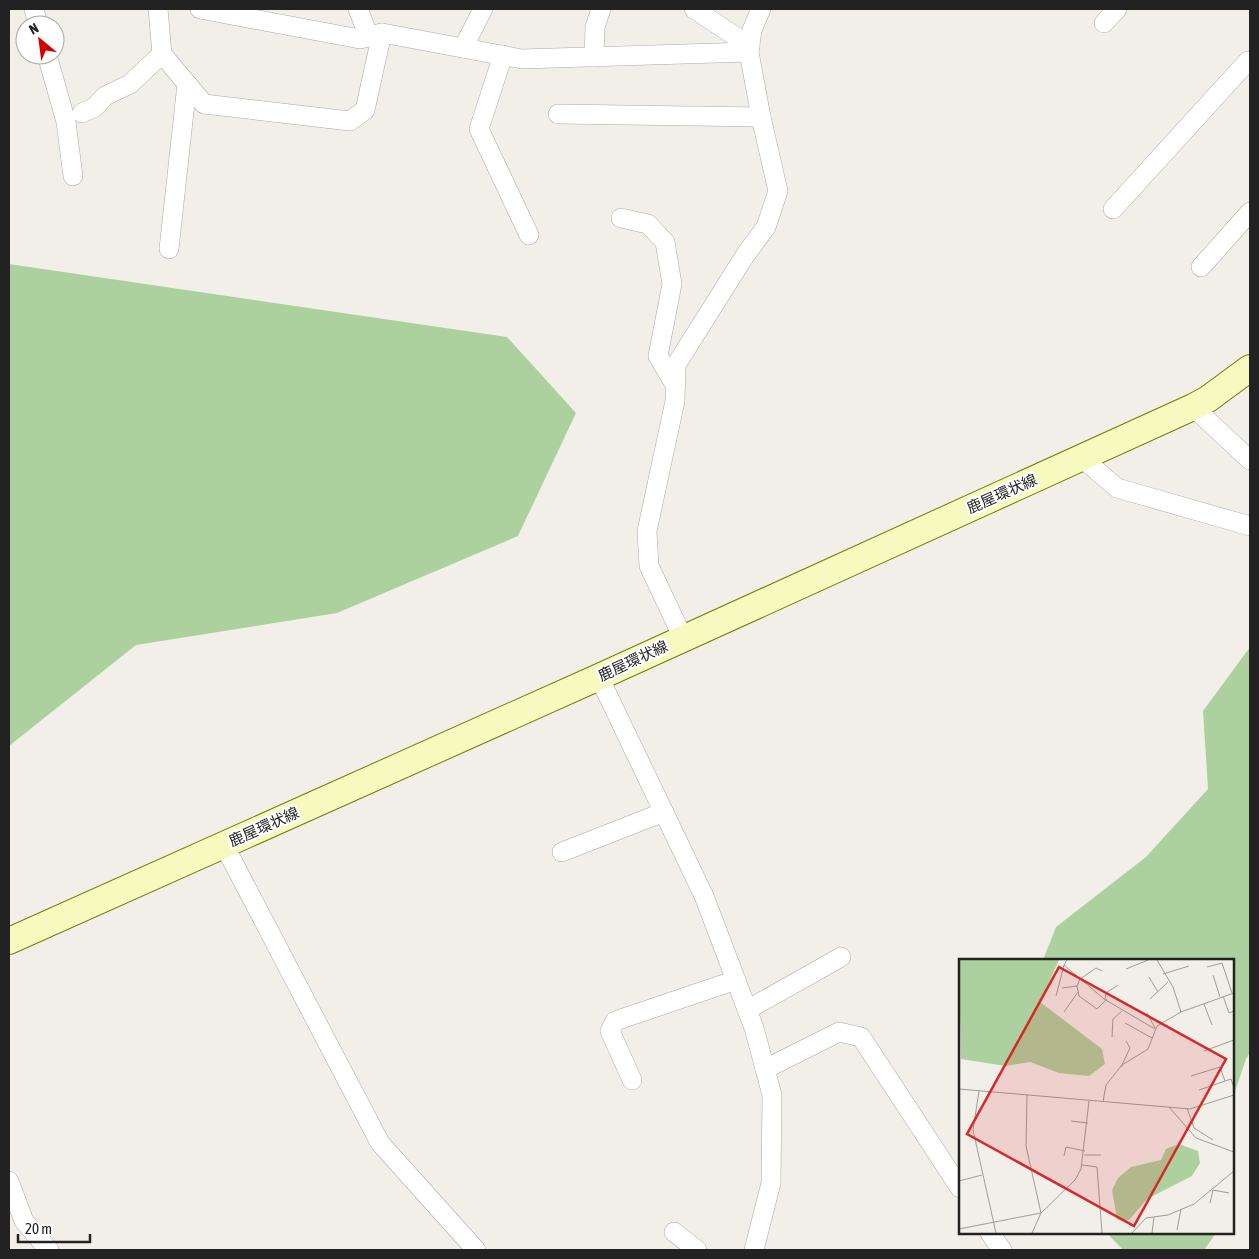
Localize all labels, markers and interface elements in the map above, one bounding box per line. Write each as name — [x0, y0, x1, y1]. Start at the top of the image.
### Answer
north arrow — [15, 15, 65, 65]
text: N — [26, 20, 41, 38]
street label: 鹿屋環状線 — [964, 471, 1040, 517]
street label: 鹿屋環状線 — [595, 637, 670, 684]
street label: 鹿屋環状線 — [226, 804, 302, 850]
inset map — [959, 959, 1234, 1234]
scale bar — [18, 1212, 90, 1244]
text: 20 m — [25, 1220, 52, 1237]

